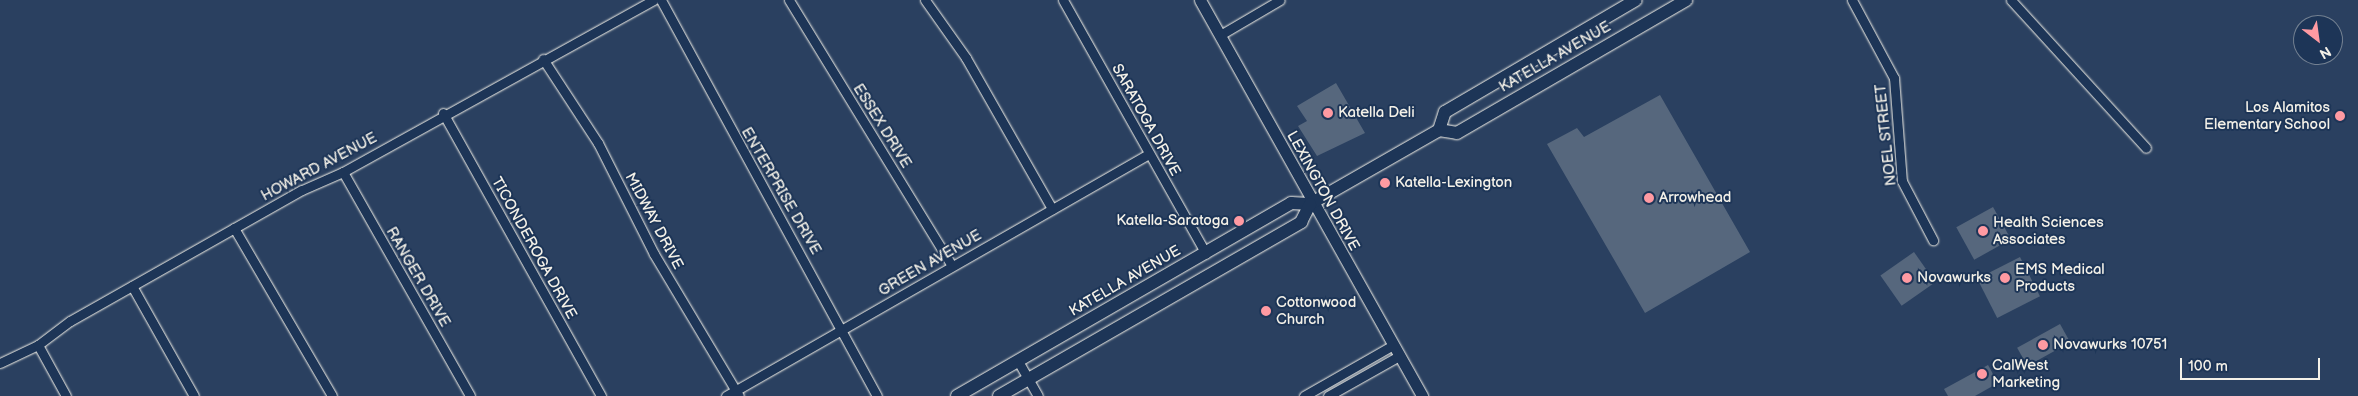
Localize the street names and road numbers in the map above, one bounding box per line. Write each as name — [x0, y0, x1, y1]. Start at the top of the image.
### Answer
street label: KATELLA AVENUE — [1496, 18, 1614, 96]
street label: SARATOGA DRIVE — [1108, 61, 1184, 179]
street label: ESSEX DRIVE — [849, 81, 915, 171]
street label: NOEL STREET — [1872, 83, 1900, 187]
street label: ENTERPRISE DRIVE — [737, 124, 825, 258]
street label: LEXINGTON DRIVE — [1283, 128, 1363, 254]
street label: HOWARD AVENUE — [258, 129, 380, 205]
street label: MIDWAY DRIVE — [621, 170, 687, 272]
street label: TICONDEROGA DRIVE — [487, 174, 581, 322]
street label: RANGER DRIVE — [382, 224, 454, 330]
street label: GREEN AVENUE — [875, 226, 985, 300]
street label: KATELLA AVENUE — [1066, 242, 1184, 320]

